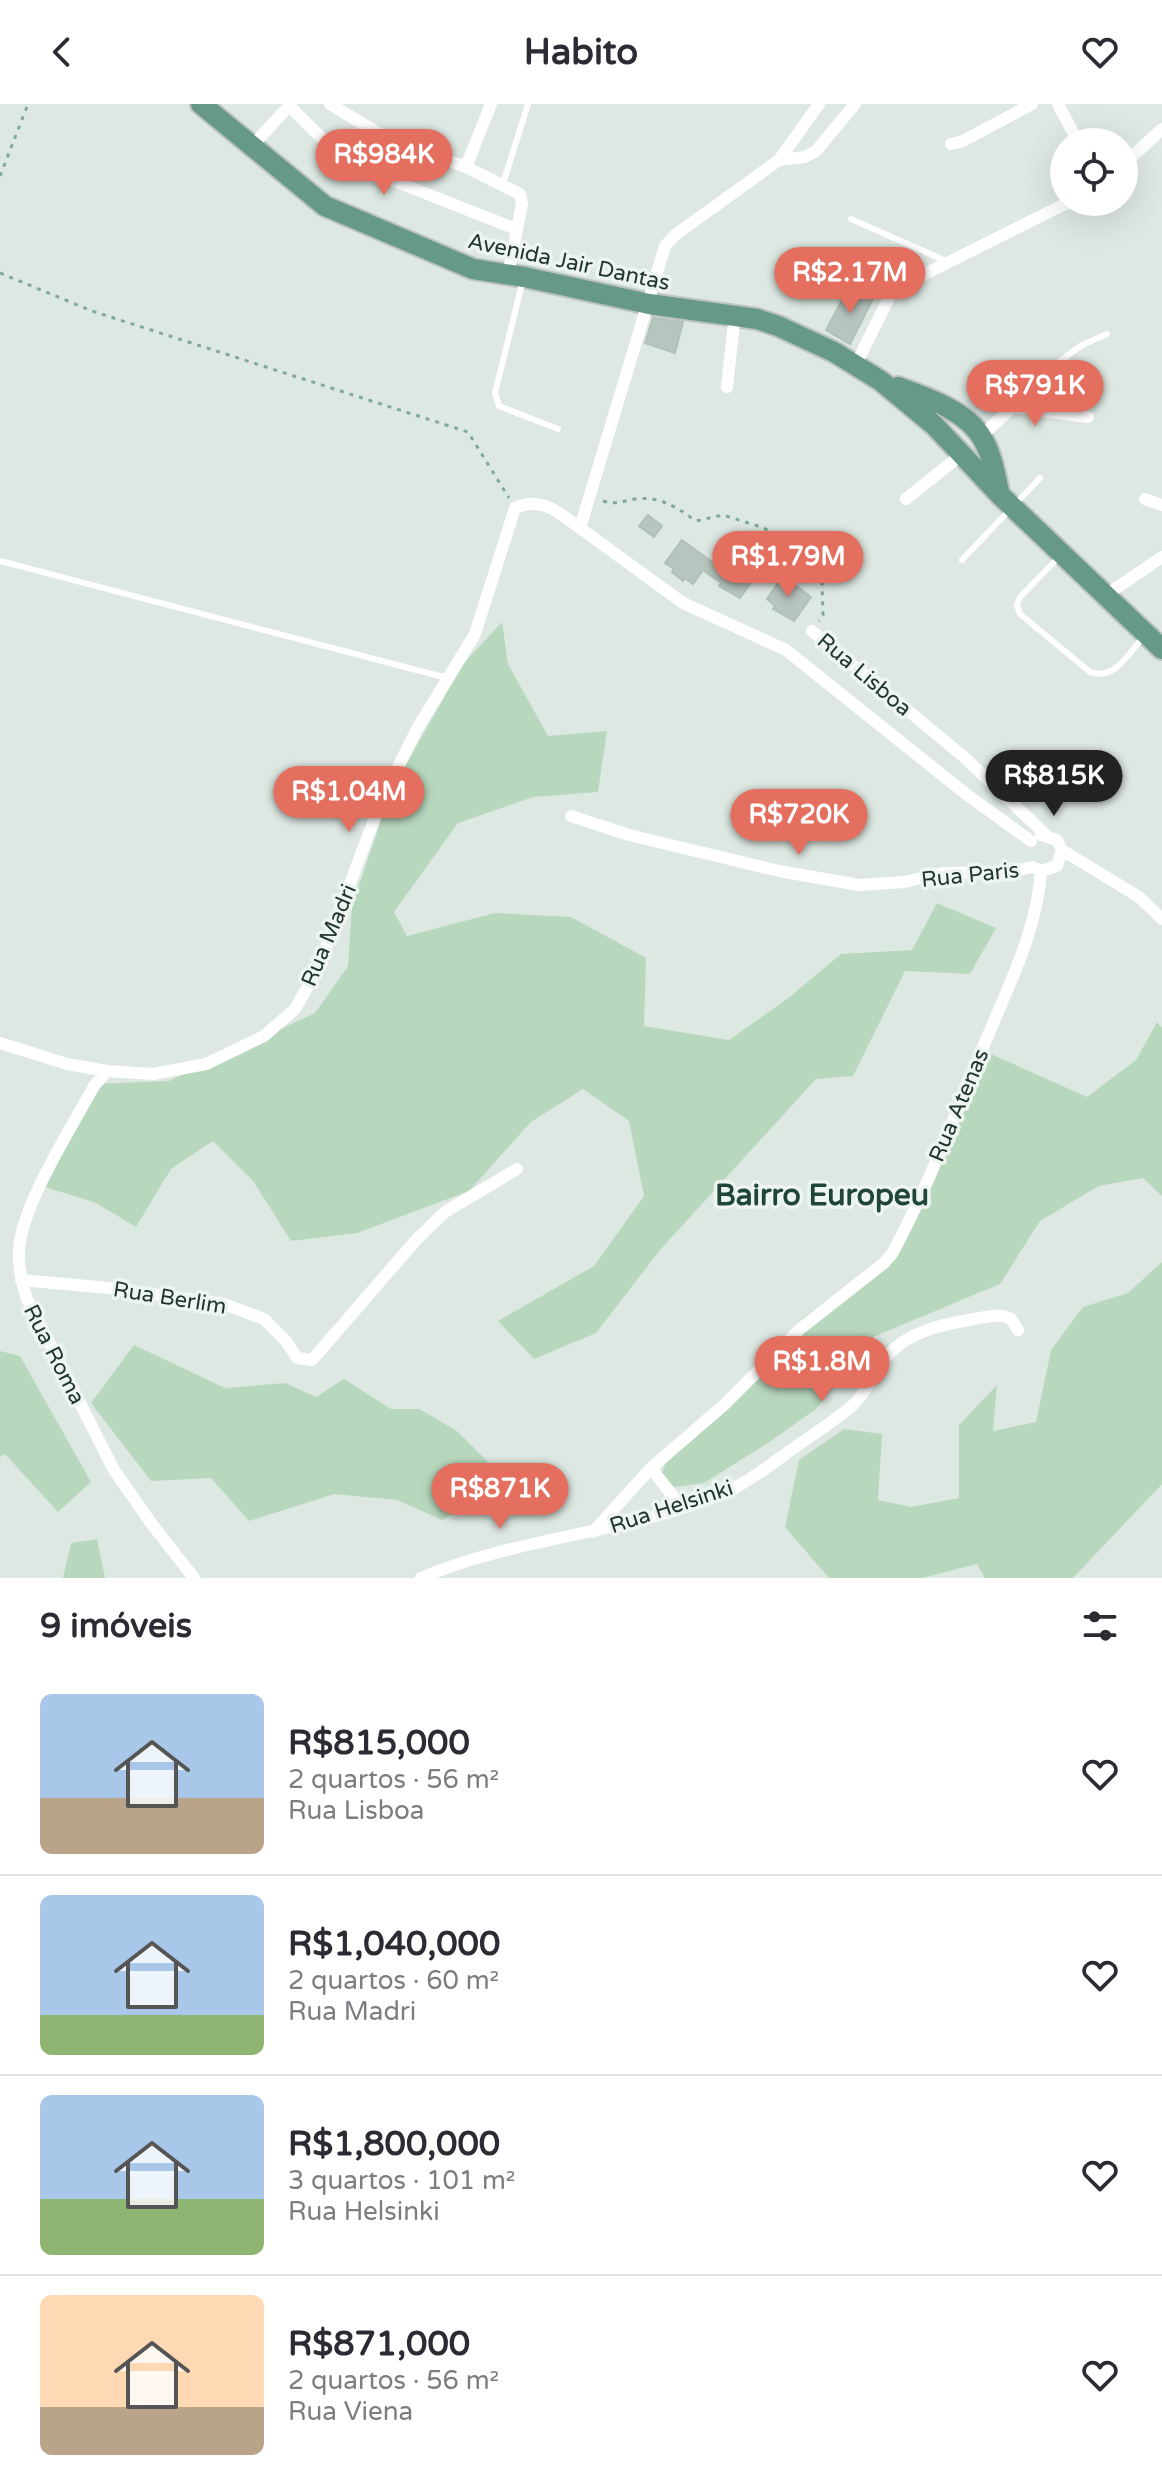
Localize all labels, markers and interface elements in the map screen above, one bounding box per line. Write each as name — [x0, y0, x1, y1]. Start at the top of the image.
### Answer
icon: back — [40, 30, 84, 74]
icon: heart — [1078, 30, 1122, 74]
text: Habito — [524, 31, 638, 74]
map controls — [1050, 128, 1138, 216]
button: locate — [1050, 128, 1138, 216]
pin: R$984K — [319, 129, 449, 197]
text: R$984K — [334, 139, 434, 170]
street label: Avenida Jair Dantas — [465, 228, 672, 296]
pin: R$2.17M — [776, 247, 924, 315]
text: R$2.17M — [792, 257, 908, 288]
pin: R$791K — [970, 360, 1100, 428]
text: R$791K — [985, 370, 1085, 401]
pin: R$1.79M — [714, 531, 862, 599]
text: R$1.79M — [730, 541, 846, 572]
street label: Rua Lisboa — [812, 628, 917, 722]
pin: R$815K — [989, 750, 1119, 818]
text: R$815K — [1004, 760, 1104, 791]
pin: R$1.04M — [275, 766, 423, 834]
text: R$1.04M — [291, 776, 407, 807]
pin: R$720K — [734, 789, 864, 857]
text: R$720K — [749, 799, 849, 830]
street label: Rua Paris — [920, 857, 1020, 893]
street label: Rua Madri — [296, 880, 362, 990]
street label: Rua Atenas — [923, 1045, 994, 1166]
district label: Bairro Europeu — [715, 1177, 929, 1214]
street label: Rua Berlim — [111, 1276, 228, 1320]
street label: Rua Roma — [18, 1300, 90, 1409]
pin: R$1.8M — [757, 1336, 887, 1404]
text: R$1.8M — [773, 1346, 871, 1377]
pin: R$871K — [435, 1463, 565, 1531]
text: R$871K — [450, 1473, 550, 1504]
street label: Rua Helsinki — [606, 1475, 736, 1539]
icon: filters — [1078, 1604, 1122, 1648]
text: 9 imóveis — [40, 1606, 192, 1647]
text: R$815,000 — [288, 1723, 470, 1764]
icon: home — [104, 1726, 200, 1822]
icon: heart — [1078, 1752, 1122, 1796]
text: 2 quartos · 56 m² — [288, 1764, 499, 1795]
text: Rua Lisboa — [288, 1795, 424, 1826]
text: R$1,040,000 — [288, 1924, 500, 1965]
icon: home — [104, 1927, 200, 2023]
icon: heart — [1078, 1953, 1122, 1997]
text: 2 quartos · 60 m² — [288, 1965, 499, 1996]
text: Rua Madri — [288, 1996, 416, 2027]
text: R$1,800,000 — [288, 2124, 500, 2165]
icon: home — [104, 2127, 200, 2223]
icon: heart — [1078, 2153, 1122, 2197]
text: 3 quartos · 101 m² — [288, 2165, 515, 2196]
text: Rua Helsinki — [288, 2196, 440, 2227]
text: R$871,000 — [288, 2324, 470, 2365]
icon: home — [104, 2327, 200, 2423]
icon: heart — [1078, 2353, 1122, 2397]
text: 2 quartos · 56 m² — [288, 2365, 499, 2396]
text: Rua Viena — [288, 2396, 413, 2427]

